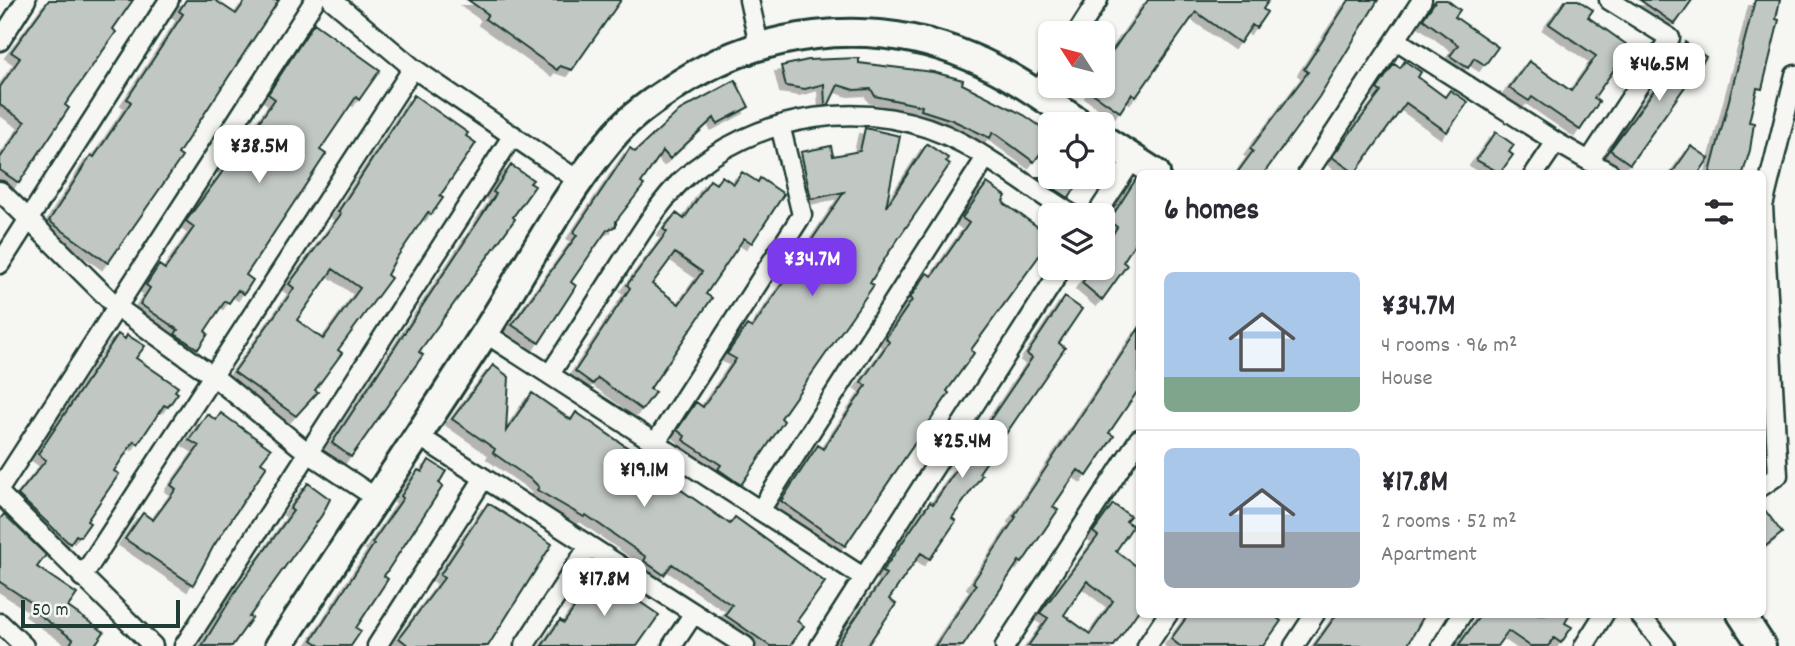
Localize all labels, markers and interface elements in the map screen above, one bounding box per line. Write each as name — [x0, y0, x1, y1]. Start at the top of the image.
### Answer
north arrow — [1038, 21, 1115, 98]
map controls — [1038, 21, 1115, 280]
pin: ¥46.5M — [1602, 43, 1716, 103]
text: ¥46.5M — [1629, 49, 1689, 82]
button: locate — [1038, 112, 1115, 189]
pin: ¥38.5M — [202, 125, 316, 185]
text: ¥38.5M — [230, 131, 288, 164]
text: 6 homes — [1164, 191, 1259, 234]
icon: filters — [1700, 193, 1738, 231]
button: layers — [1038, 203, 1115, 280]
pin: ¥34.7M — [755, 238, 869, 298]
text: ¥34.7M — [784, 244, 841, 277]
text: ¥34.7M — [1381, 287, 1455, 330]
icon: home — [1220, 300, 1304, 384]
text: 4 rooms · 96 m² — [1381, 330, 1517, 363]
text: House — [1381, 363, 1433, 396]
pin: ¥25.4M — [905, 420, 1019, 480]
text: ¥25.4M — [933, 426, 991, 459]
pin: ¥19.1M — [587, 449, 701, 509]
text: ¥19.1M — [619, 455, 669, 488]
text: ¥17.8M — [1381, 463, 1448, 506]
icon: home — [1220, 476, 1304, 560]
text: 2 rooms · 52 m² — [1381, 506, 1517, 539]
text: Apartment — [1381, 539, 1477, 572]
pin: ¥17.8M — [547, 558, 661, 618]
text: ¥17.8M — [578, 564, 630, 597]
scale bar — [21, 597, 180, 629]
text: 50 m — [32, 598, 69, 625]

